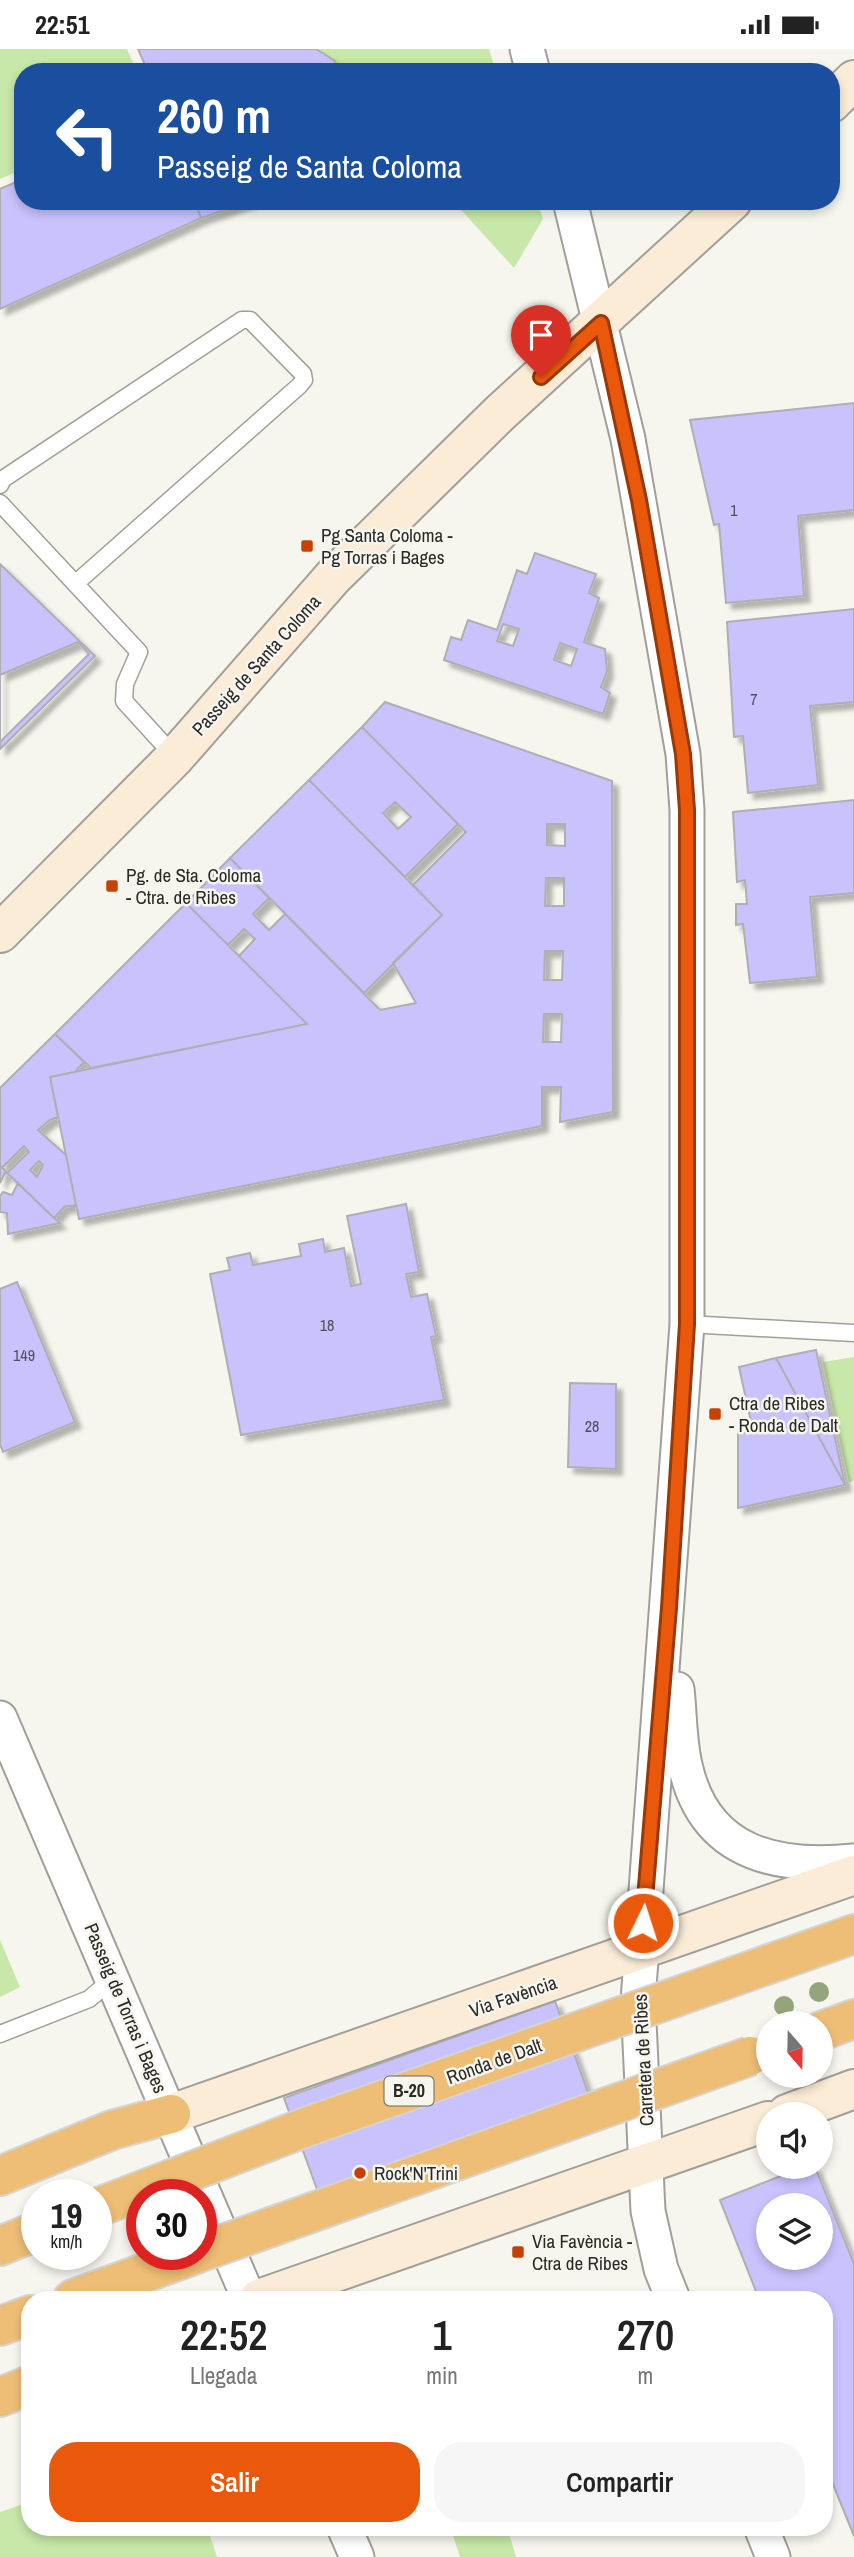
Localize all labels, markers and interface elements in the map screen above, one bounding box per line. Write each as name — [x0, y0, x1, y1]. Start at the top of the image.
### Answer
text: 22:51 — [35, 7, 90, 42]
text: 260 m — [157, 82, 271, 148]
icon: left — [42, 91, 133, 182]
text: Passeig de Santa Coloma — [157, 145, 462, 188]
pin — [511, 305, 571, 377]
icon: arrive — [522, 316, 560, 354]
house number: 1 — [730, 499, 738, 521]
place label: Pg Santa Coloma - Pg Torras i Bages — [321, 522, 453, 570]
marker: Pg Santa Coloma - Pg Torras i Bages — [299, 538, 315, 554]
street label: Passeig de Santa Coloma — [186, 589, 326, 741]
house number: 7 — [750, 688, 758, 710]
place label: Pg. de Sta. Coloma - Ctra. de Ribes — [126, 862, 261, 910]
marker: Pg. de Sta. Coloma - Ctra. de Ribes — [104, 878, 120, 894]
house number: 18 — [320, 1314, 334, 1336]
house number: 149 — [13, 1344, 35, 1366]
place label: Ctra de Ribes - Ronda de Dalt — [729, 1390, 839, 1438]
marker: Ctra de Ribes - Ronda de Dalt — [707, 1406, 723, 1422]
house number: 28 — [585, 1415, 599, 1437]
position arrow — [606, 1886, 680, 1960]
street label: Passeig de Torras i Bages — [78, 1919, 174, 2097]
street label: Via Favència — [466, 1969, 560, 2023]
street label: Carretera de Ribes — [627, 1993, 659, 2127]
north arrow — [756, 2011, 833, 2088]
map controls — [756, 2011, 833, 2270]
street label: Ronda de Dalt — [443, 2032, 546, 2090]
road number: B-20 — [384, 2077, 434, 2105]
button: sound — [756, 2102, 833, 2179]
place label: Rock'N'Trini — [374, 2160, 458, 2186]
marker: Rock'N'Trini — [352, 2165, 368, 2181]
speed limit sign: 30 — [126, 2179, 217, 2270]
text: 19 — [51, 2192, 82, 2239]
button: layers — [756, 2193, 833, 2270]
place label: Via Favència - Ctra de Ribes — [532, 2228, 632, 2276]
text: km/h — [51, 2229, 83, 2254]
marker: Via Favència - Ctra de Ribes — [510, 2244, 526, 2260]
text: 22:52 — [180, 2307, 267, 2363]
text: 1 — [432, 2307, 452, 2363]
text: 270 — [617, 2307, 674, 2363]
text: Llegada — [190, 2360, 257, 2391]
text: min — [426, 2360, 458, 2391]
text: m — [638, 2360, 653, 2391]
button: Salir — [49, 2442, 420, 2522]
button: Compartir — [434, 2442, 805, 2522]

